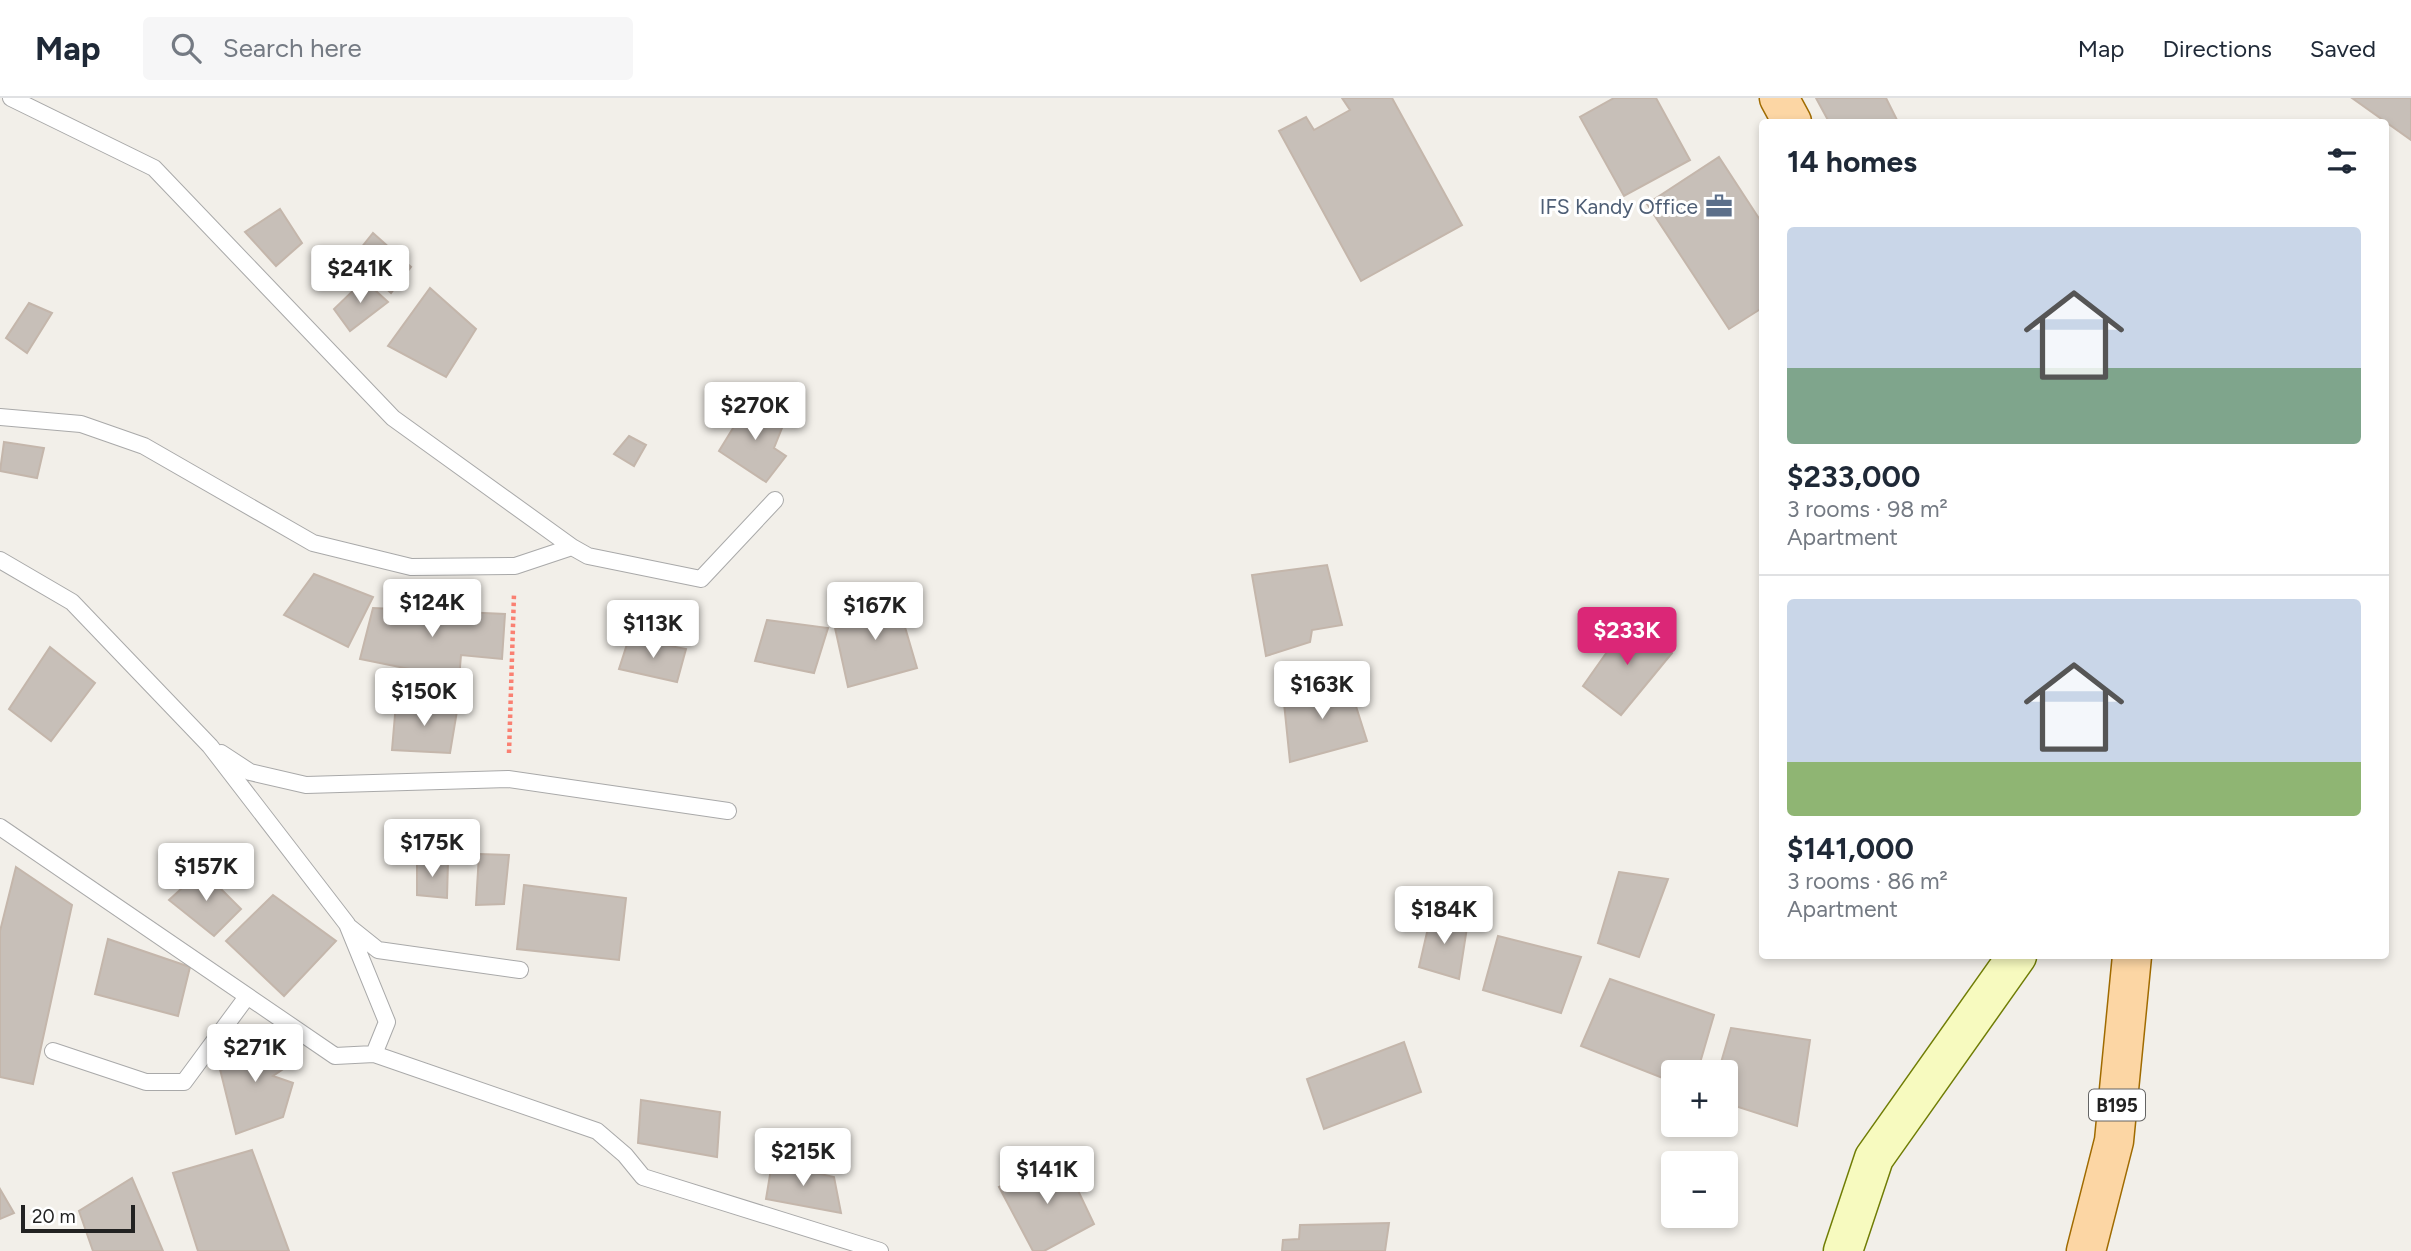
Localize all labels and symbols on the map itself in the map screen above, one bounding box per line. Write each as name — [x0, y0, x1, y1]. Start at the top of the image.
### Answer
office icon: IFS Kandy Office — [1704, 191, 1734, 221]
place label: IFS Kandy Office — [1540, 194, 1698, 219]
pin: $241K — [311, 246, 409, 305]
pin: $270K — [706, 382, 804, 442]
pin: $124K — [383, 580, 481, 639]
pin: $167K — [826, 582, 924, 642]
pin: $113K — [604, 601, 702, 660]
pin: $233K — [1578, 608, 1676, 667]
pin: $163K — [1273, 662, 1371, 721]
pin: $150K — [375, 668, 473, 728]
pin: $175K — [383, 820, 481, 879]
pin: $157K — [157, 844, 255, 903]
pin: $184K — [1395, 886, 1493, 946]
pin: $271K — [206, 1024, 304, 1084]
road number: B195 — [2089, 1090, 2145, 1121]
pin: $215K — [754, 1128, 852, 1188]
pin: $141K — [998, 1146, 1096, 1206]
scale bar — [21, 1202, 135, 1234]

